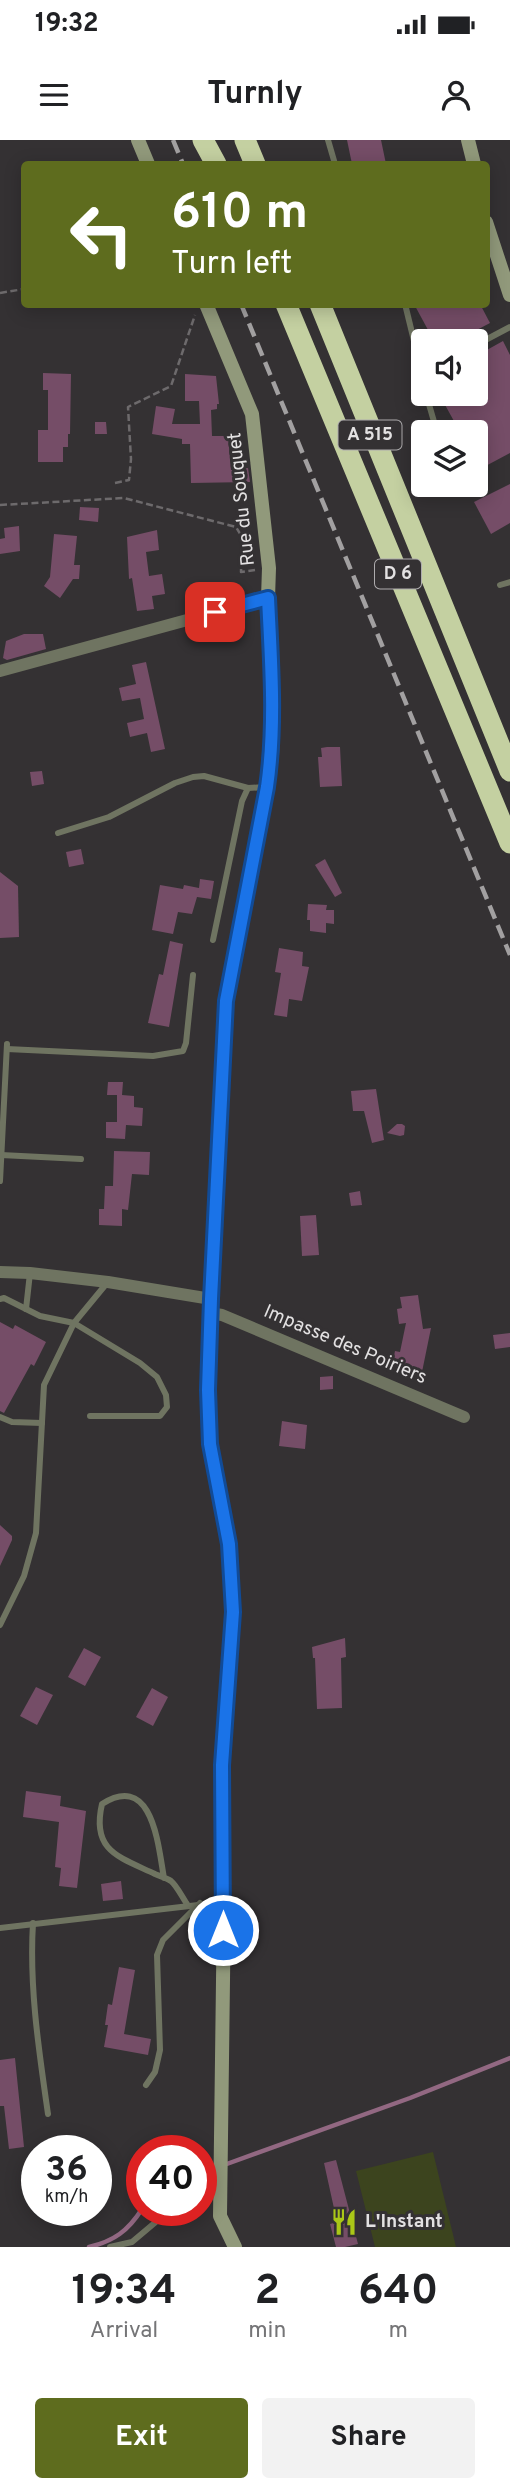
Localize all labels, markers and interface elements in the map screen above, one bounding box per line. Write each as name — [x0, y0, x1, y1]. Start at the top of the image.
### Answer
text: 19:32 — [35, 8, 99, 41]
text: Turnly — [207, 75, 303, 115]
icon: menu — [35, 76, 73, 114]
icon: person — [437, 76, 475, 114]
text: 610 m — [171, 184, 308, 246]
icon: left — [56, 189, 147, 280]
text: Turn left — [171, 245, 292, 285]
map controls — [411, 329, 488, 497]
button: sound — [411, 329, 488, 406]
button: layers — [411, 420, 488, 497]
road number: A 515 — [338, 421, 402, 450]
street label: Rue du Souquet — [223, 431, 261, 567]
road number: D 6 — [375, 560, 421, 588]
pin — [185, 582, 245, 642]
icon: arrive — [196, 593, 234, 631]
street label: Impasse des Poiriers — [260, 1300, 430, 1390]
position arrow — [186, 1893, 260, 1967]
speed limit sign: 40 — [126, 2135, 217, 2226]
text: 36 — [45, 2149, 88, 2193]
text: km/h — [45, 2186, 88, 2209]
restaurant icon: L'Instant — [329, 2207, 359, 2237]
place label: L'Instant — [365, 2210, 443, 2234]
text: 19:34 — [72, 2266, 177, 2319]
text: 2 — [254, 2266, 280, 2319]
text: 640 — [358, 2266, 438, 2319]
text: Arrival — [90, 2317, 158, 2346]
text: min — [248, 2317, 286, 2346]
text: m — [388, 2317, 408, 2346]
button: Exit — [35, 2398, 248, 2478]
button: Share — [262, 2398, 475, 2478]

